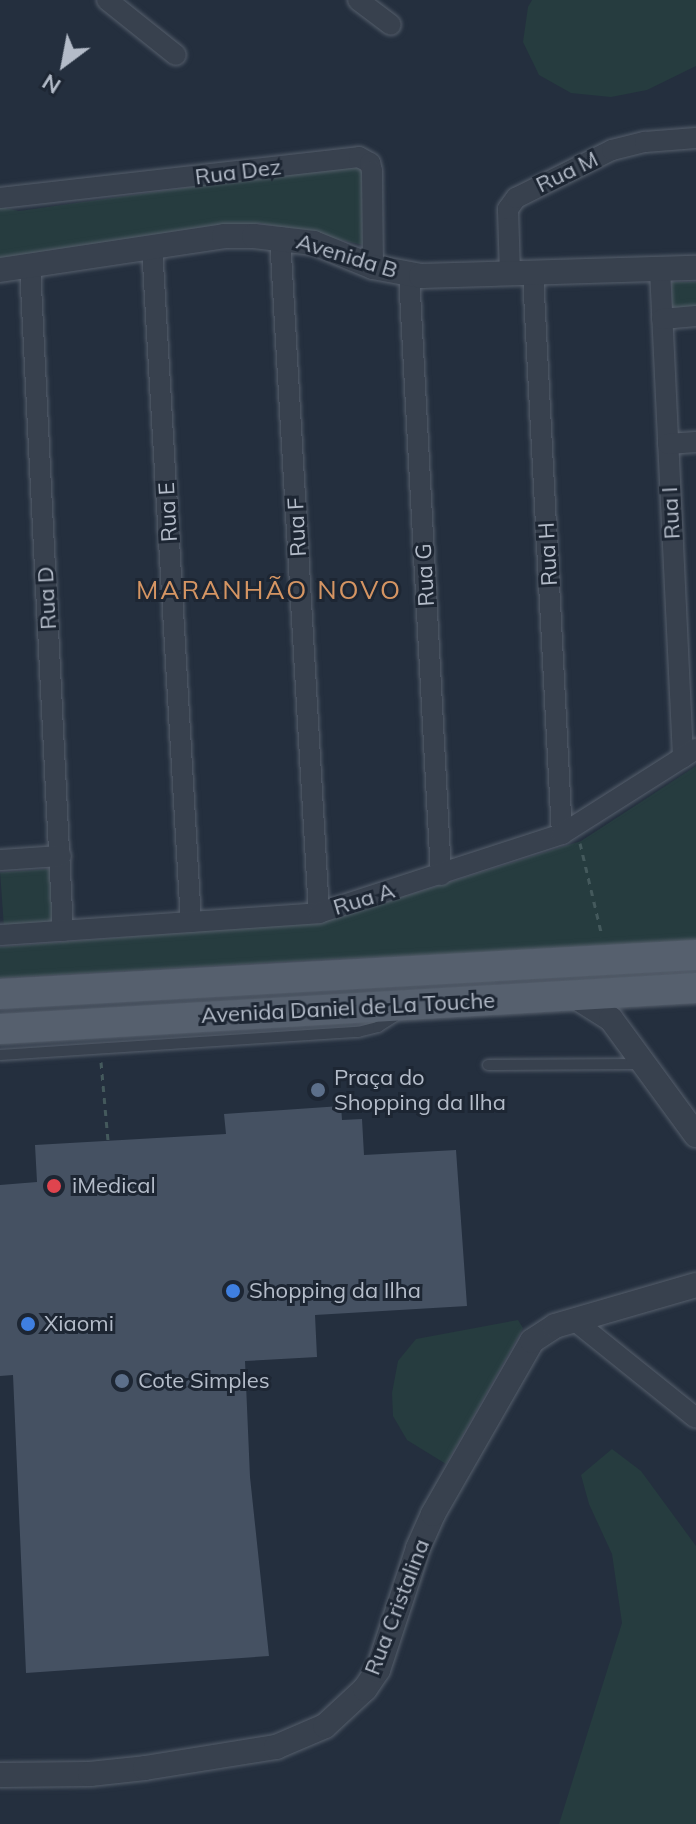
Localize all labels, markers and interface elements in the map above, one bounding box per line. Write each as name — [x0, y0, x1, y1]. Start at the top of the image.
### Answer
north arrow — [24, 24, 104, 104]
text: N — [37, 68, 66, 101]
street label: Rua M — [532, 146, 602, 198]
street label: Rua Dez — [193, 154, 283, 190]
street label: Avenida B — [293, 228, 401, 284]
street label: Rua E — [153, 481, 183, 543]
street label: Rua I — [656, 486, 686, 540]
street label: Rua F — [282, 497, 312, 557]
street label: Rua H — [533, 521, 563, 587]
street label: Rua G — [410, 543, 440, 607]
street label: Rua D — [32, 566, 62, 630]
district label: MARANHÃO NOVO — [136, 574, 402, 606]
street label: Rua A — [330, 877, 398, 921]
street label: Avenida Daniel de La Touche — [200, 987, 496, 1029]
place label: Praça do Shopping da Ilha — [334, 1064, 506, 1116]
marker: Praça do Shopping da Ilha — [309, 1081, 327, 1099]
place label: iMedical — [72, 1173, 156, 1199]
marker: iMedical — [43, 1175, 65, 1197]
place label: Shopping da Ilha — [249, 1278, 421, 1304]
marker: Shopping da Ilha — [224, 1282, 242, 1300]
place label: Xiaomi — [44, 1311, 114, 1337]
marker: Xiaomi — [19, 1315, 37, 1333]
place label: Cote Simples — [138, 1368, 270, 1394]
marker: Cote Simples — [113, 1372, 131, 1390]
street label: Rua Cristalina — [359, 1535, 435, 1679]

